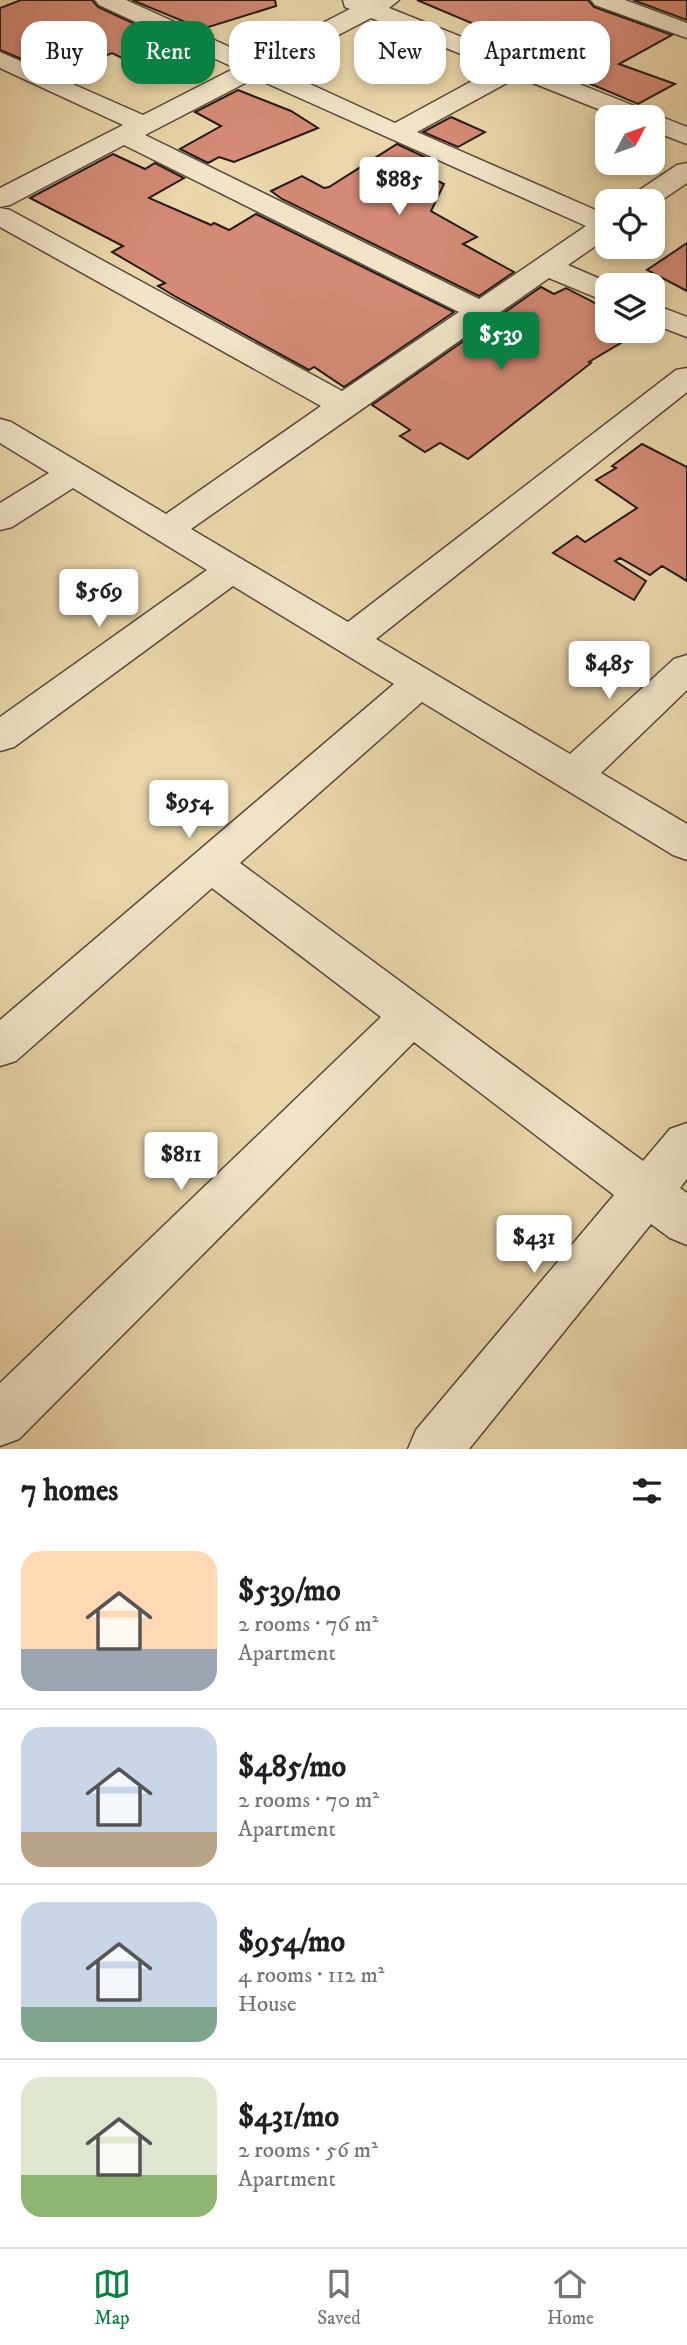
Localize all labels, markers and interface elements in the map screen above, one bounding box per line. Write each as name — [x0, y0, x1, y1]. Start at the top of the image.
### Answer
chip: Buy — [21, 21, 107, 84]
chip: Rent — [121, 21, 215, 84]
chip: Filters — [229, 21, 340, 84]
chip: New — [354, 21, 446, 84]
chip: Apartment — [460, 21, 610, 84]
north arrow — [595, 105, 665, 175]
map controls — [595, 105, 665, 343]
pin: $885 — [358, 158, 440, 217]
text: $885 — [376, 165, 423, 194]
button: locate — [595, 189, 665, 259]
button: layers — [595, 273, 665, 343]
pin: $539 — [460, 312, 542, 372]
text: $539 — [479, 320, 523, 349]
pin: $569 — [58, 570, 140, 629]
text: $569 — [75, 577, 123, 606]
pin: $485 — [568, 642, 650, 701]
text: $485 — [585, 649, 633, 678]
pin: $954 — [148, 780, 230, 840]
text: $954 — [165, 788, 213, 817]
pin: $811 — [140, 1132, 222, 1192]
text: $811 — [161, 1140, 201, 1169]
pin: $431 — [493, 1216, 575, 1275]
text: $431 — [513, 1223, 555, 1252]
icon: filters — [628, 1472, 666, 1510]
text: 7 homes — [21, 1473, 118, 1510]
text: $539/mo — [238, 1573, 341, 1610]
icon: home — [77, 1579, 161, 1663]
text: 2 rooms · 76 m² — [238, 1610, 378, 1639]
text: Apartment — [238, 1639, 336, 1668]
text: $485/mo — [238, 1749, 346, 1786]
icon: home — [77, 1755, 161, 1839]
text: 2 rooms · 70 m² — [238, 1786, 379, 1815]
text: Apartment — [238, 1815, 336, 1844]
text: $954/mo — [238, 1924, 345, 1961]
icon: home — [77, 1930, 161, 2014]
text: 4 rooms · 112 m² — [238, 1961, 385, 1990]
text: House — [238, 1990, 296, 2019]
text: $431/mo — [238, 2099, 339, 2136]
icon: home — [77, 2105, 161, 2189]
text: 2 rooms · 56 m² — [238, 2136, 378, 2165]
text: Apartment — [238, 2165, 336, 2194]
tab: Map — [93, 2265, 131, 2330]
tab: Saved — [317, 2265, 361, 2330]
tab: Home — [547, 2265, 594, 2330]

